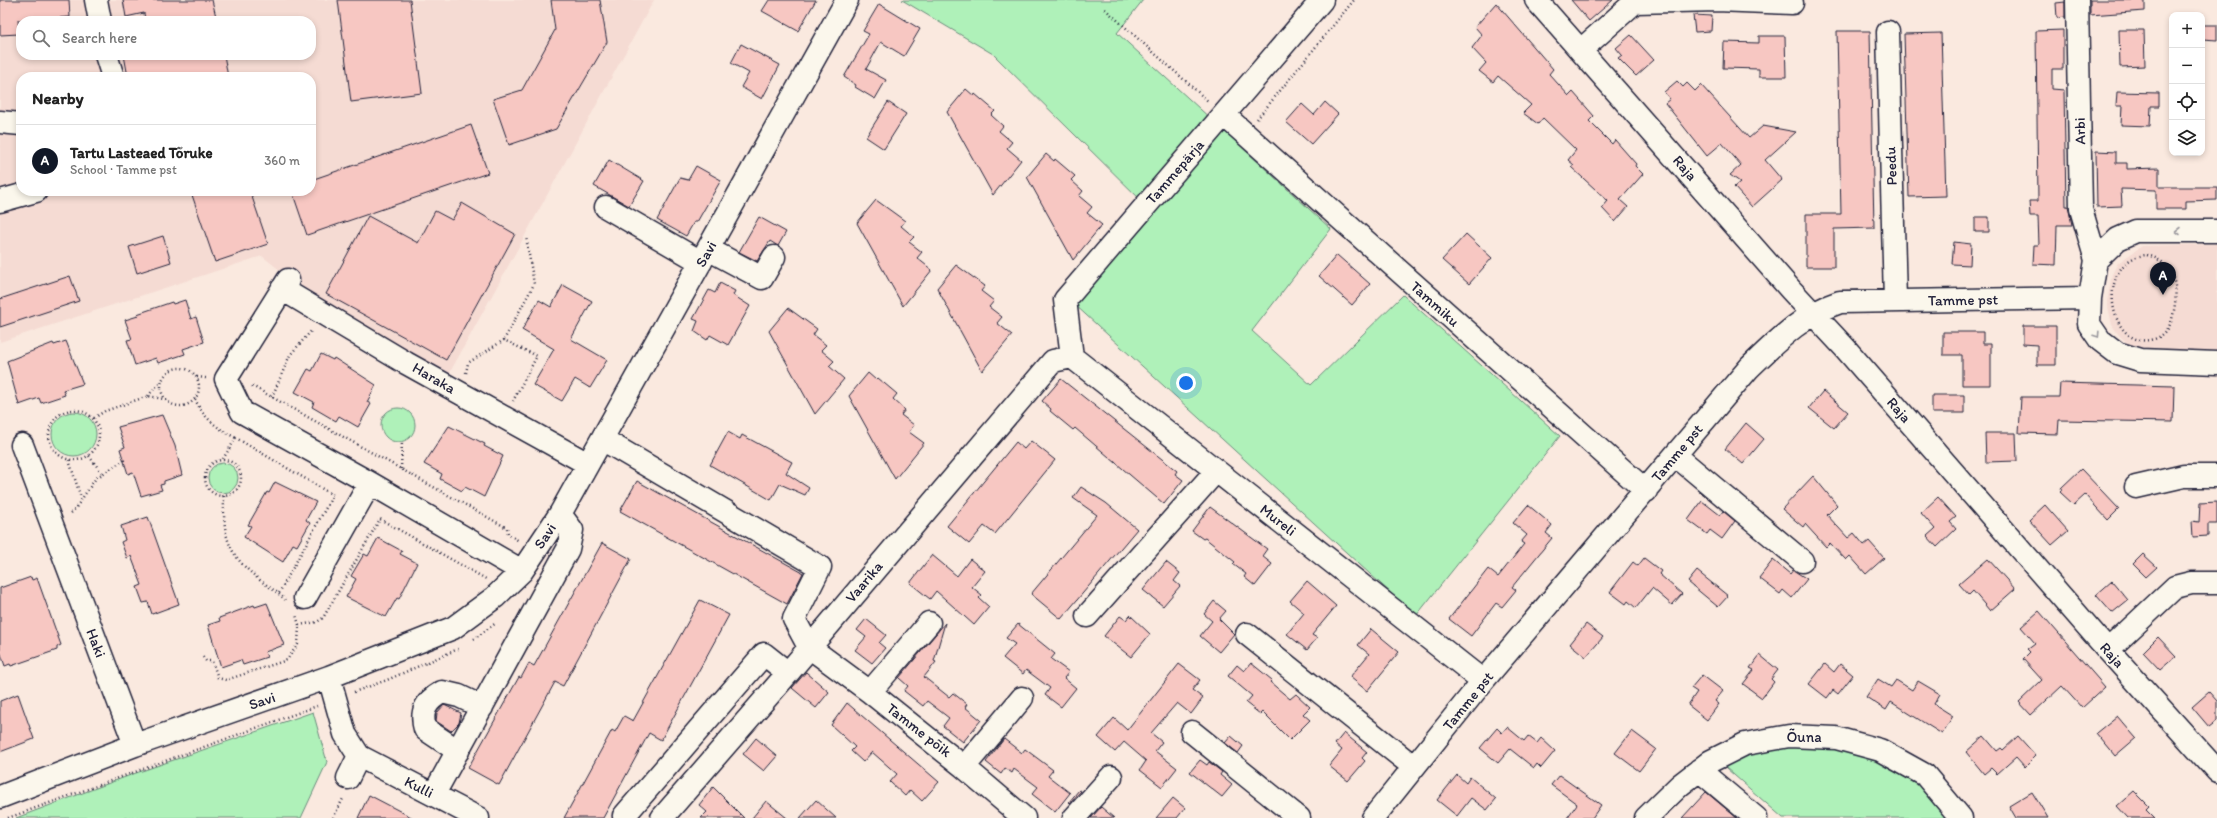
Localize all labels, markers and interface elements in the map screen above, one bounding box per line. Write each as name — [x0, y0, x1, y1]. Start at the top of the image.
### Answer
map controls — [2169, 12, 2205, 156]
button: + — [2169, 12, 2205, 48]
search box — [16, 16, 316, 60]
icon: search — [30, 27, 52, 49]
text: Search here — [62, 29, 137, 47]
button: − — [2169, 48, 2205, 84]
button: locate — [2169, 84, 2205, 120]
text: Nearby — [32, 88, 84, 108]
street label: Arbi — [2071, 117, 2089, 145]
button: layers — [2169, 120, 2205, 156]
street label: Tammepärja — [1142, 136, 1208, 208]
text: Tartu Lasteaed Tõruke — [70, 144, 213, 162]
street label: Peedu — [1881, 146, 1901, 186]
street label: Raja — [1669, 152, 1701, 185]
text: A — [41, 153, 49, 168]
text: 360 m — [264, 153, 300, 168]
text: School · Tamme pst — [70, 162, 177, 177]
one-way arrow — [2175, 227, 2181, 235]
street label: Savi — [692, 238, 720, 270]
pin: A — [2150, 262, 2176, 295]
street label: Tammiku — [1407, 277, 1464, 331]
street label: Tamme pst — [1928, 290, 1999, 310]
one-way arrow — [2092, 331, 2099, 338]
street label: Haraka — [409, 358, 459, 398]
your location — [1176, 373, 1196, 393]
street label: Raja — [1883, 394, 1915, 427]
street label: Tamme pst — [1648, 420, 1707, 486]
street label: Mureli — [1256, 500, 1300, 540]
street label: Savi — [530, 520, 560, 552]
street label: Vaarika — [841, 557, 887, 606]
street label: Haki — [82, 626, 110, 660]
street label: Raja — [2096, 639, 2128, 672]
street label: Tamme pst — [1439, 668, 1497, 734]
street label: Savi — [246, 688, 278, 714]
street label: Tamme põik — [883, 699, 955, 761]
street label: Õuna — [1786, 728, 1822, 746]
street label: Kulli — [402, 772, 436, 802]

